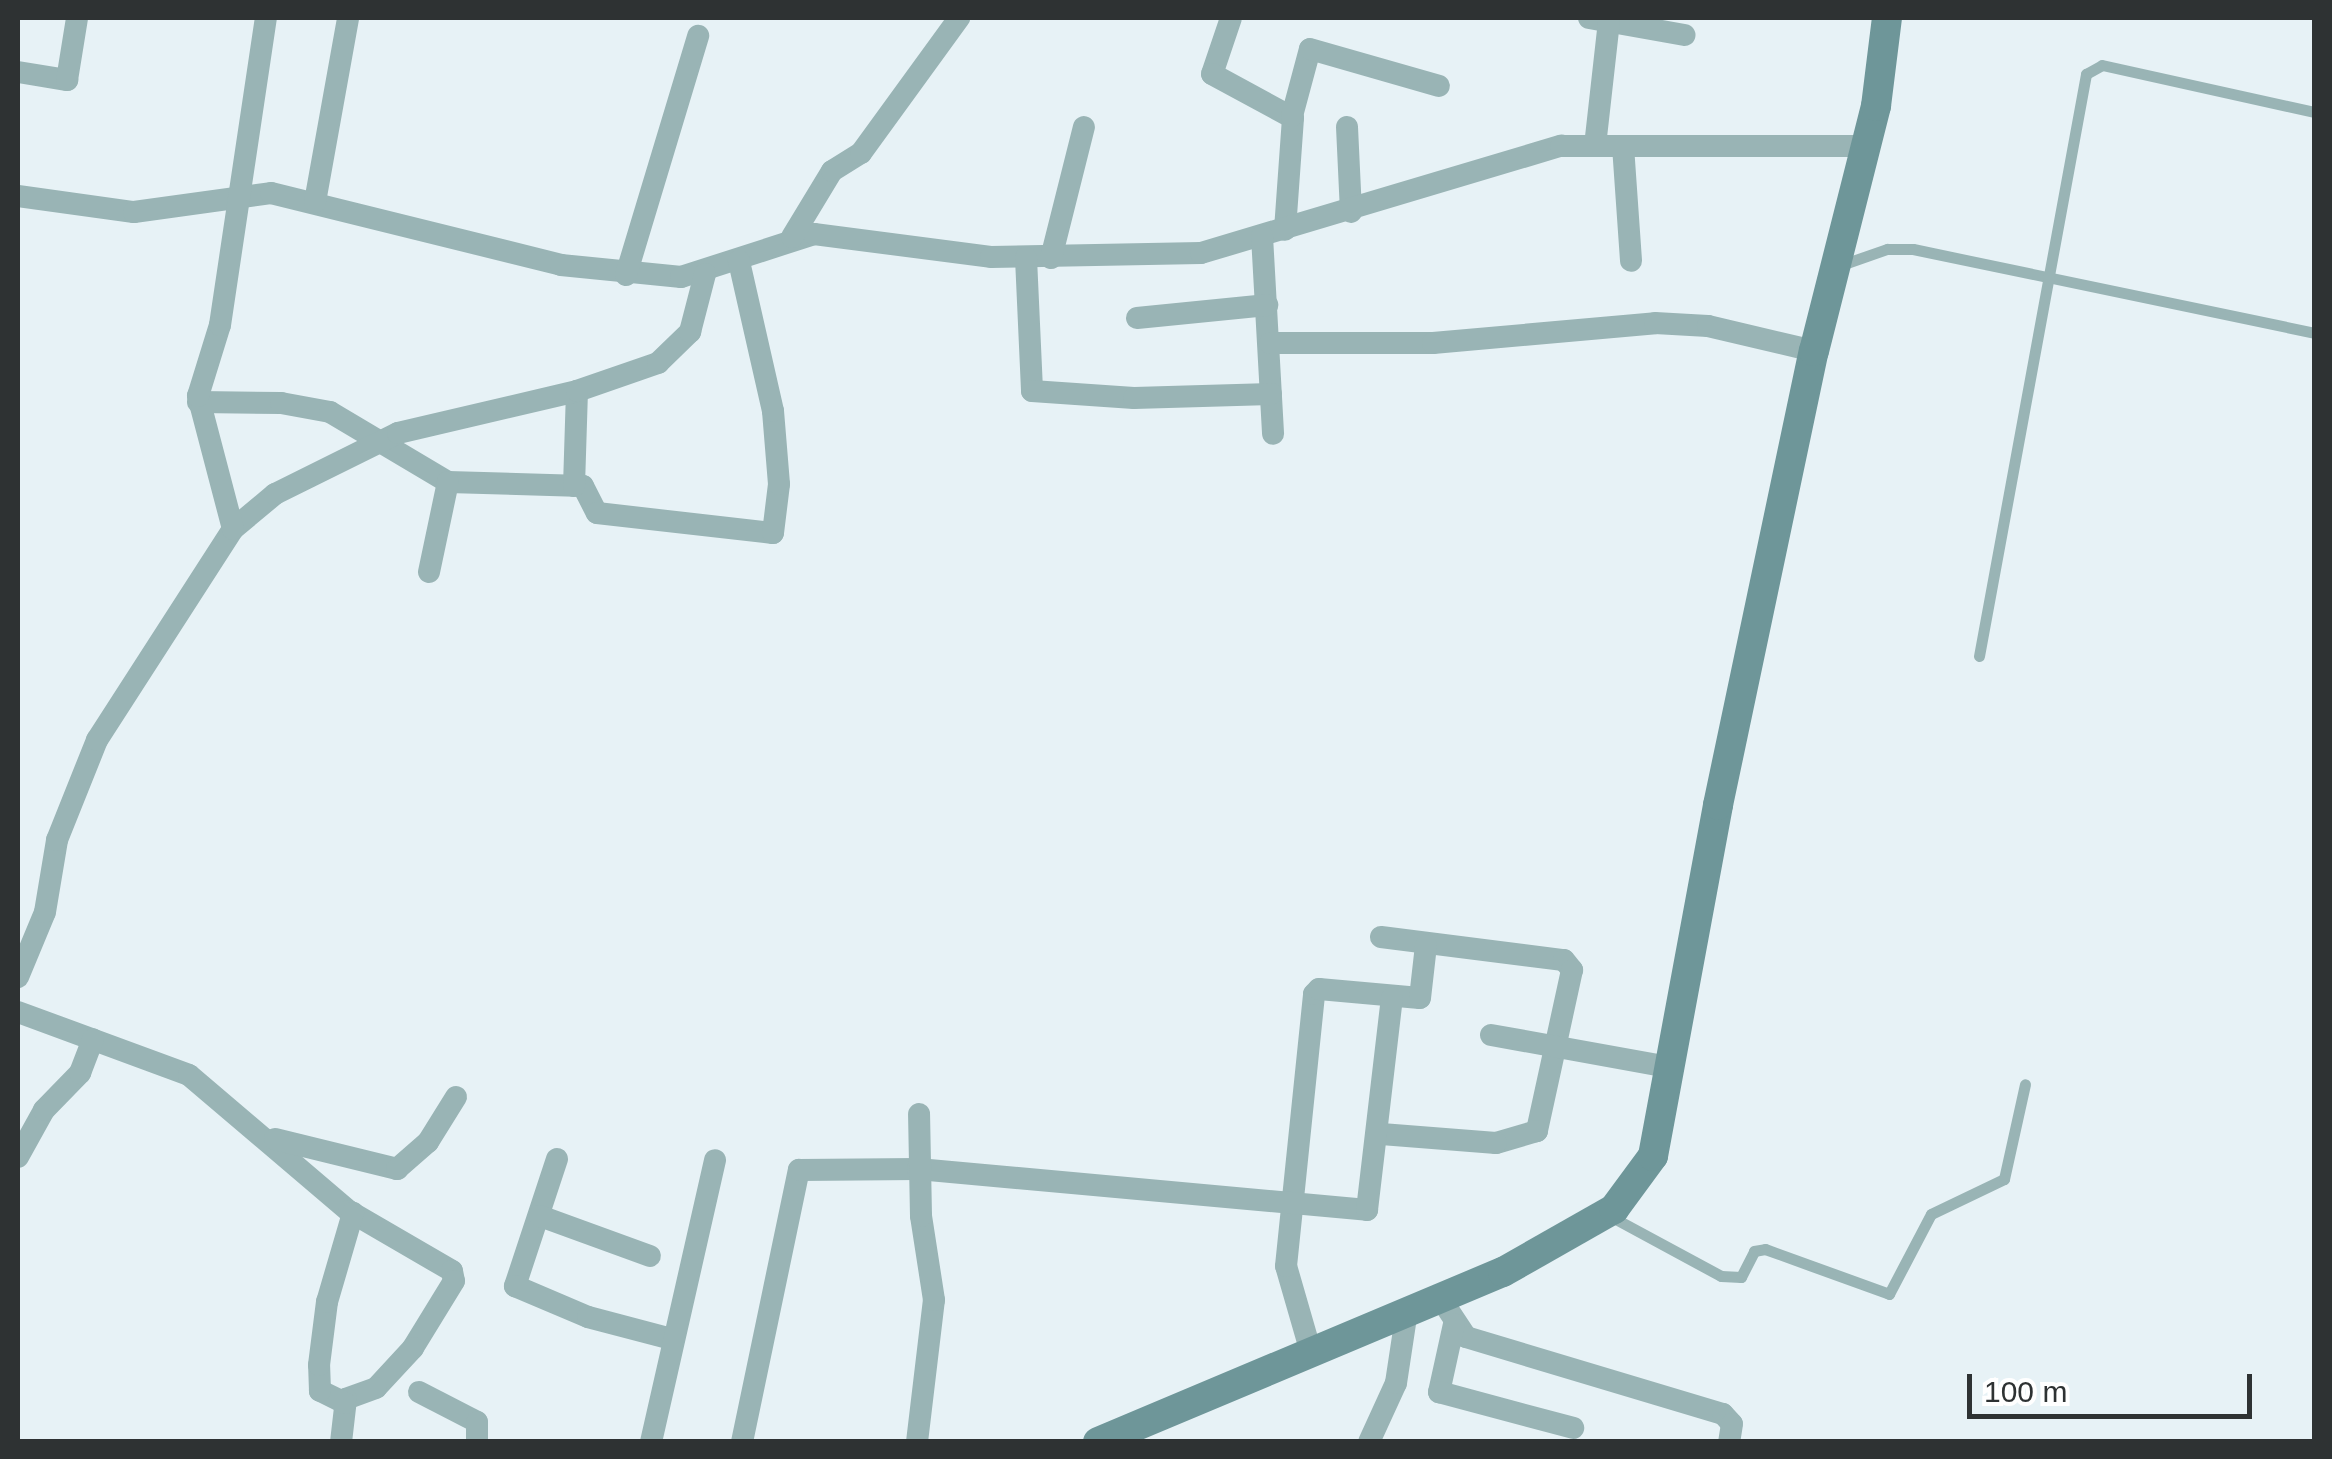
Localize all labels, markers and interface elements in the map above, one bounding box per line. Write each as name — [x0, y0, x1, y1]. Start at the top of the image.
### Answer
scale bar — [1972, 1354, 2257, 1416]
text: 100 m — [1984, 1375, 2067, 1408]

